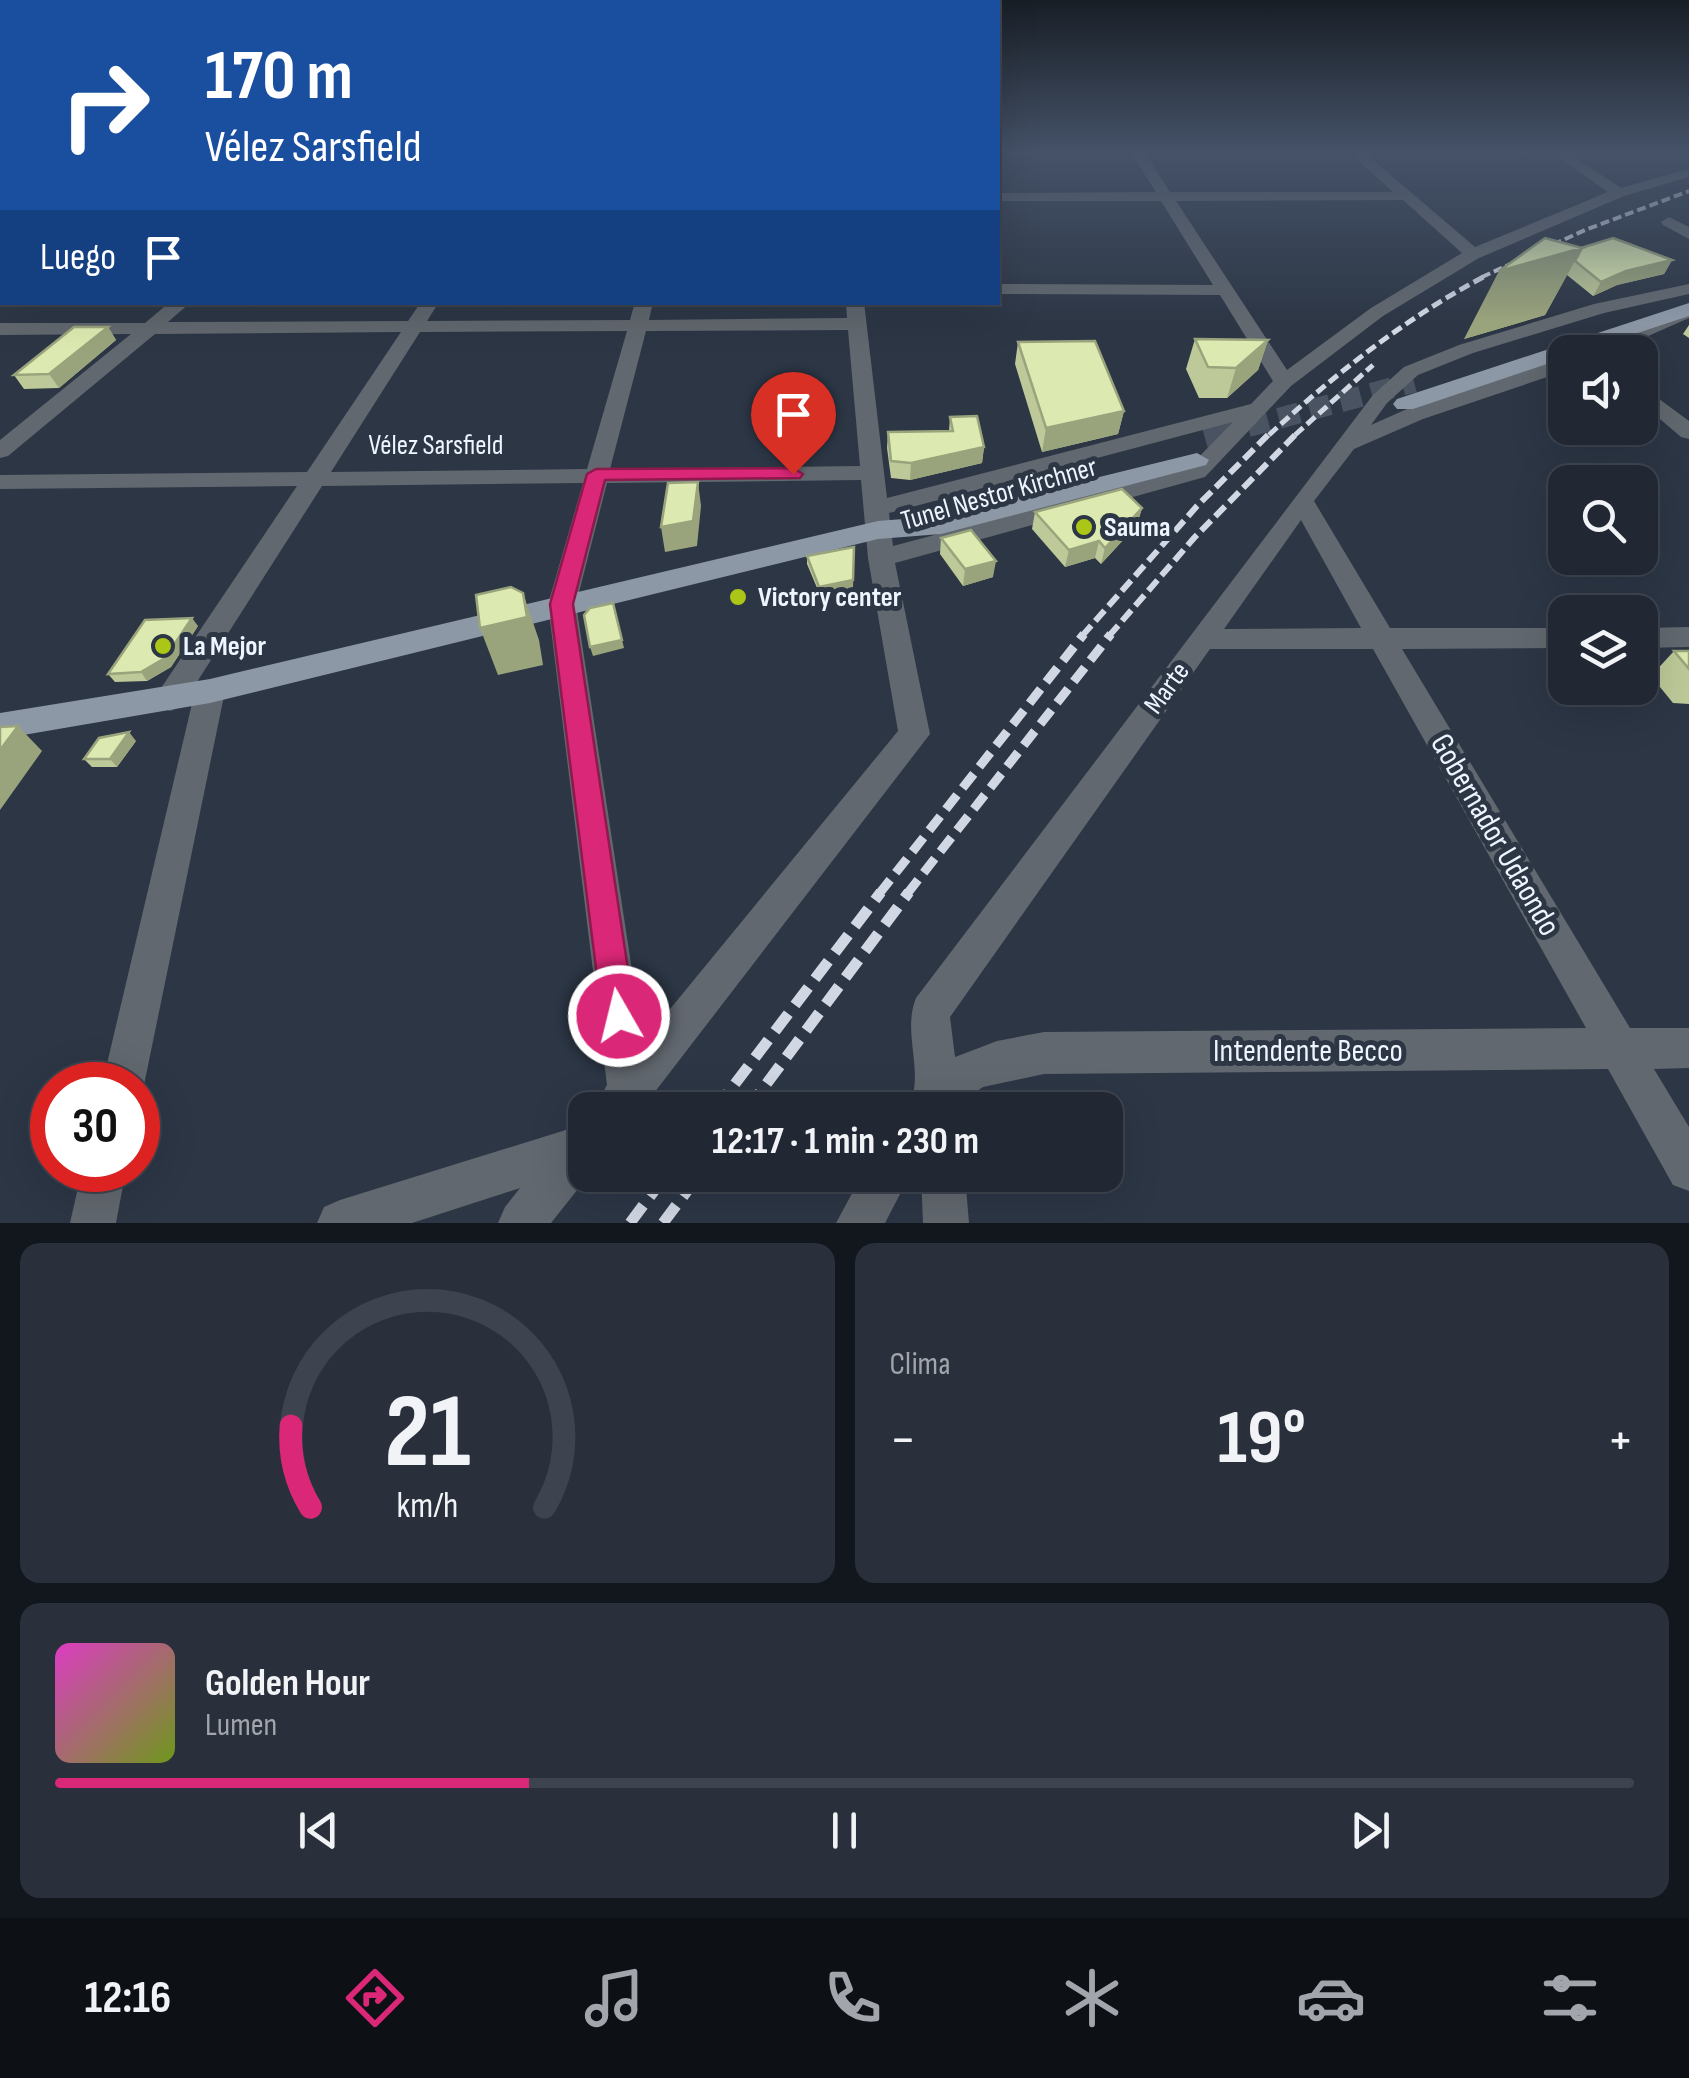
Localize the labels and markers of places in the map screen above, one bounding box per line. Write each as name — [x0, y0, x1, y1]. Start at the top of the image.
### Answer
pin — [751, 372, 836, 475]
place label: Sauma — [1104, 511, 1170, 544]
marker: Sauma — [1073, 516, 1095, 538]
place label: Victory center — [758, 581, 902, 614]
marker: Victory center — [727, 586, 749, 608]
place label: La Mejor — [183, 630, 266, 663]
marker: La Mejor — [152, 635, 174, 657]

